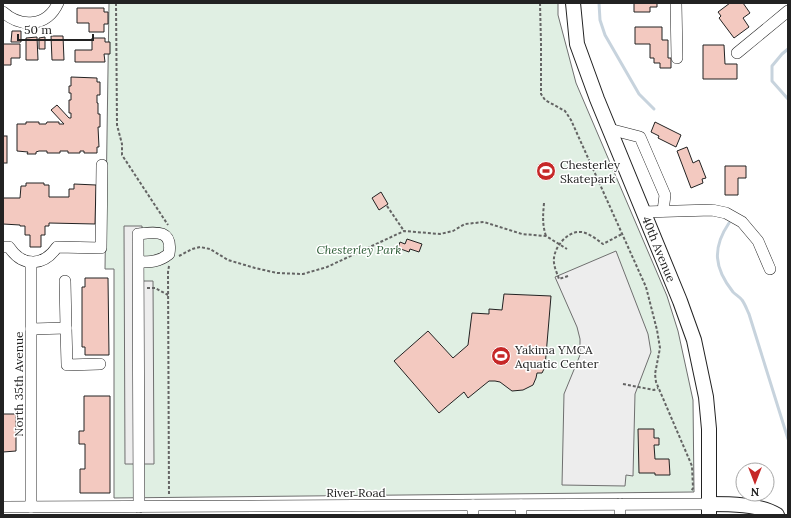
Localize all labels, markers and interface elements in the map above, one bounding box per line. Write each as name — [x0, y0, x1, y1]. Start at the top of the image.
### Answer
scale bar — [18, 16, 93, 42]
text: 50 m — [24, 22, 52, 37]
place label: Chesterley Skatepark — [560, 157, 621, 186]
sports icon: Chesterley Skatepark — [535, 160, 557, 182]
street label: 40th Avenue — [639, 214, 679, 285]
park label: Chesterley Park — [316, 242, 402, 257]
street label: North 35th Avenue — [11, 331, 26, 437]
place label: Yakima YMCA Aquatic Center — [514, 342, 599, 371]
sports icon: Yakima YMCA Aquatic Center — [490, 345, 512, 367]
north arrow — [735, 462, 775, 502]
street label: River Road — [326, 485, 386, 500]
text: N — [750, 485, 759, 499]

